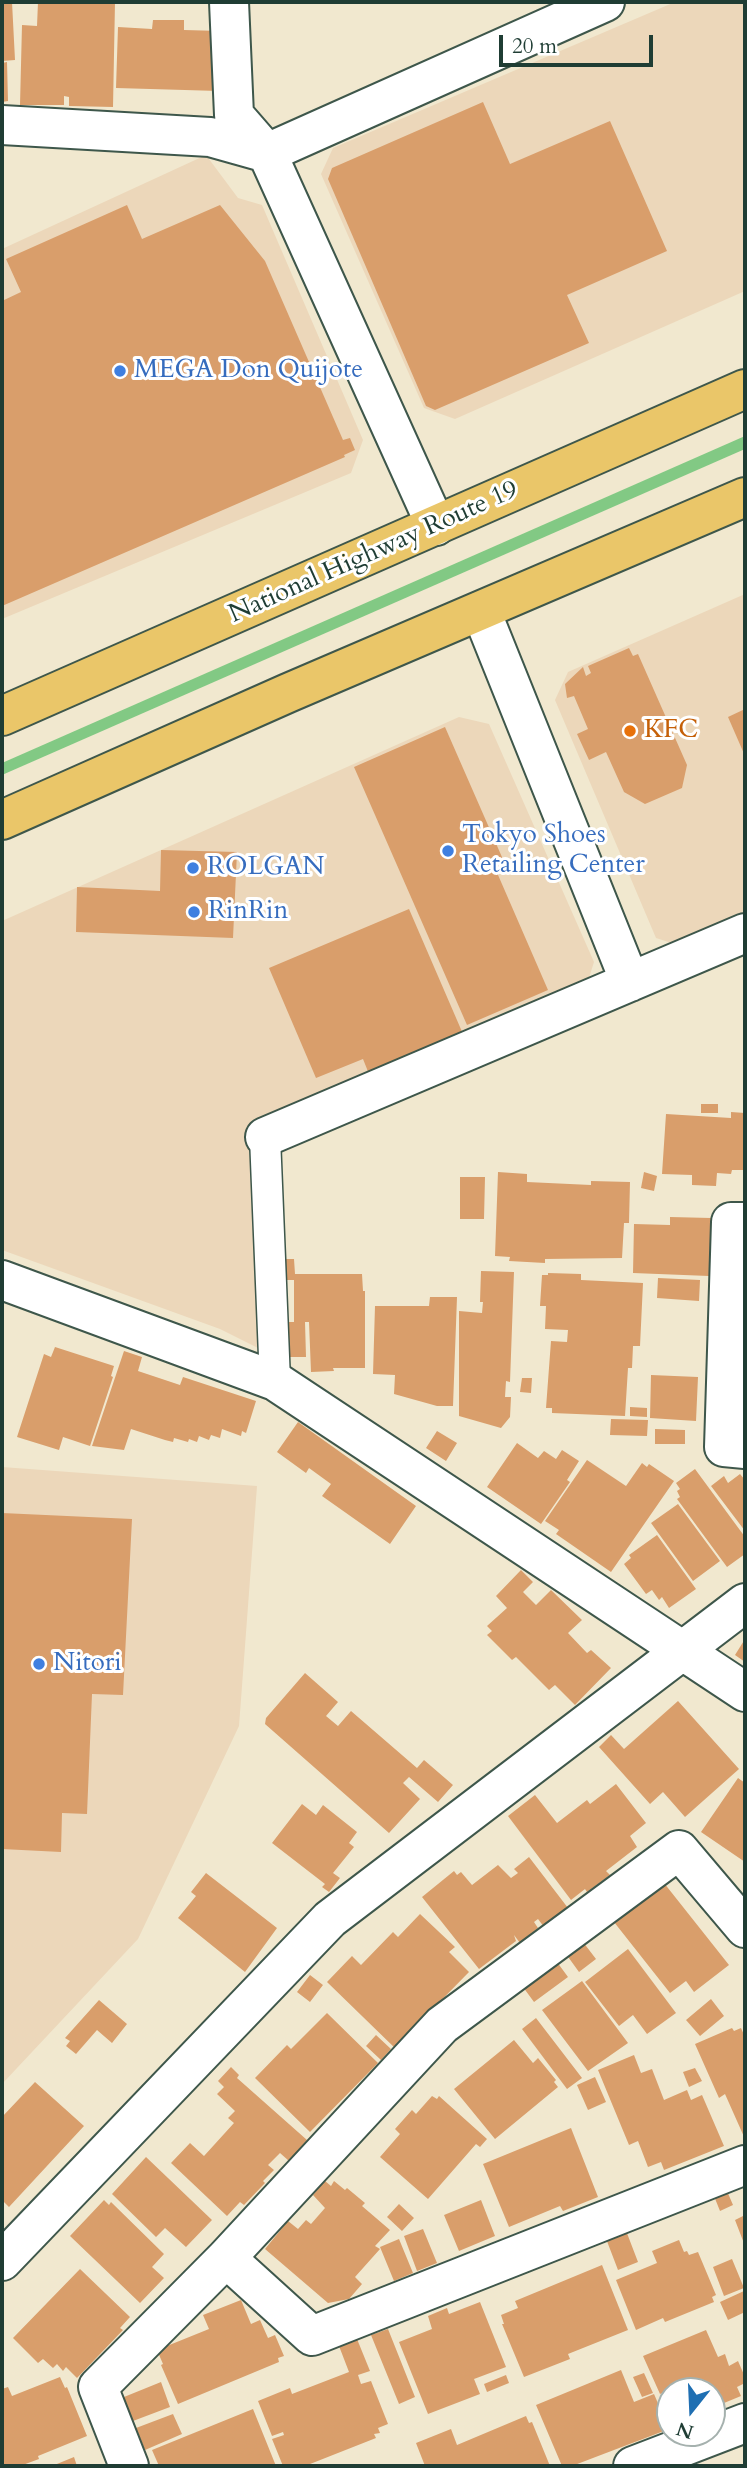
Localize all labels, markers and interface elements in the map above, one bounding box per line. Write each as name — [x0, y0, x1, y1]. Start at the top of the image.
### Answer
scale bar — [502, 21, 656, 65]
text: 20 m — [512, 32, 557, 61]
place label: MEGA Don Quijote — [134, 355, 363, 387]
marker: MEGA Don Quijote — [112, 363, 128, 379]
street label: National Highway Route 19 — [225, 475, 523, 631]
place label: KFC — [644, 715, 698, 747]
marker: KFC — [622, 723, 638, 739]
place label: Tokyo Shoes Retailing Center — [462, 820, 645, 882]
marker: Tokyo Shoes Retailing Center — [440, 843, 456, 859]
place label: ROLGAN — [207, 852, 324, 884]
marker: ROLGAN — [185, 860, 201, 876]
place label: RinRin — [208, 896, 288, 928]
marker: RinRin — [186, 904, 202, 920]
place label: Nitori — [53, 1648, 122, 1680]
marker: Nitori — [31, 1656, 47, 1672]
north arrow — [656, 2377, 726, 2447]
text: N — [673, 2415, 697, 2445]

